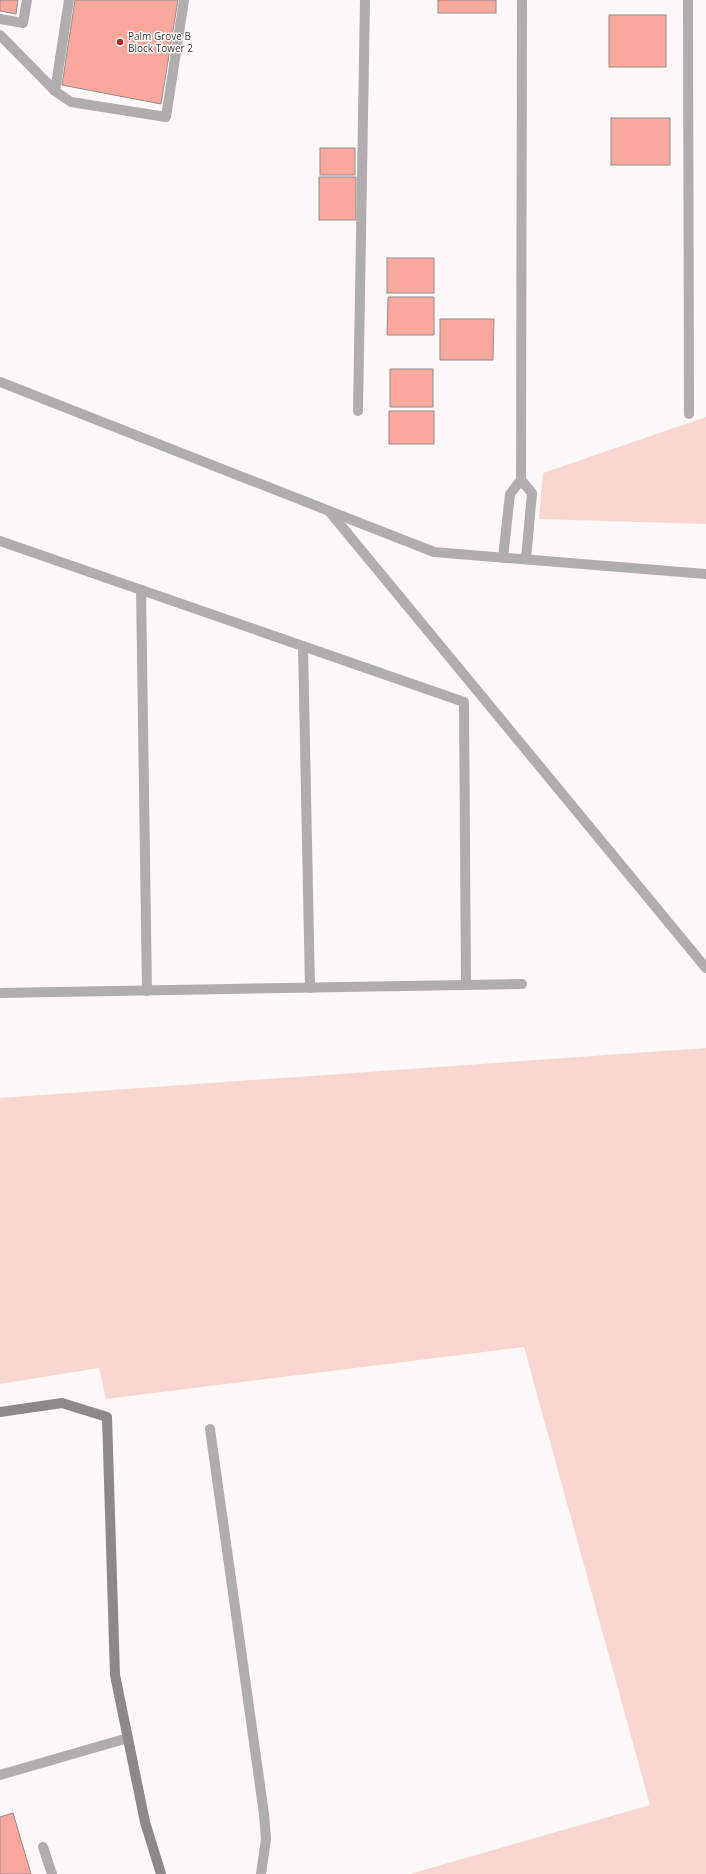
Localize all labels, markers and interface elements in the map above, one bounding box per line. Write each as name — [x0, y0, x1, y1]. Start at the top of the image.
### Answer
place label: Palm Grove B Block Tower 2 — [128, 29, 193, 55]
marker: Palm Grove B Block Tower 2 — [115, 37, 125, 47]

